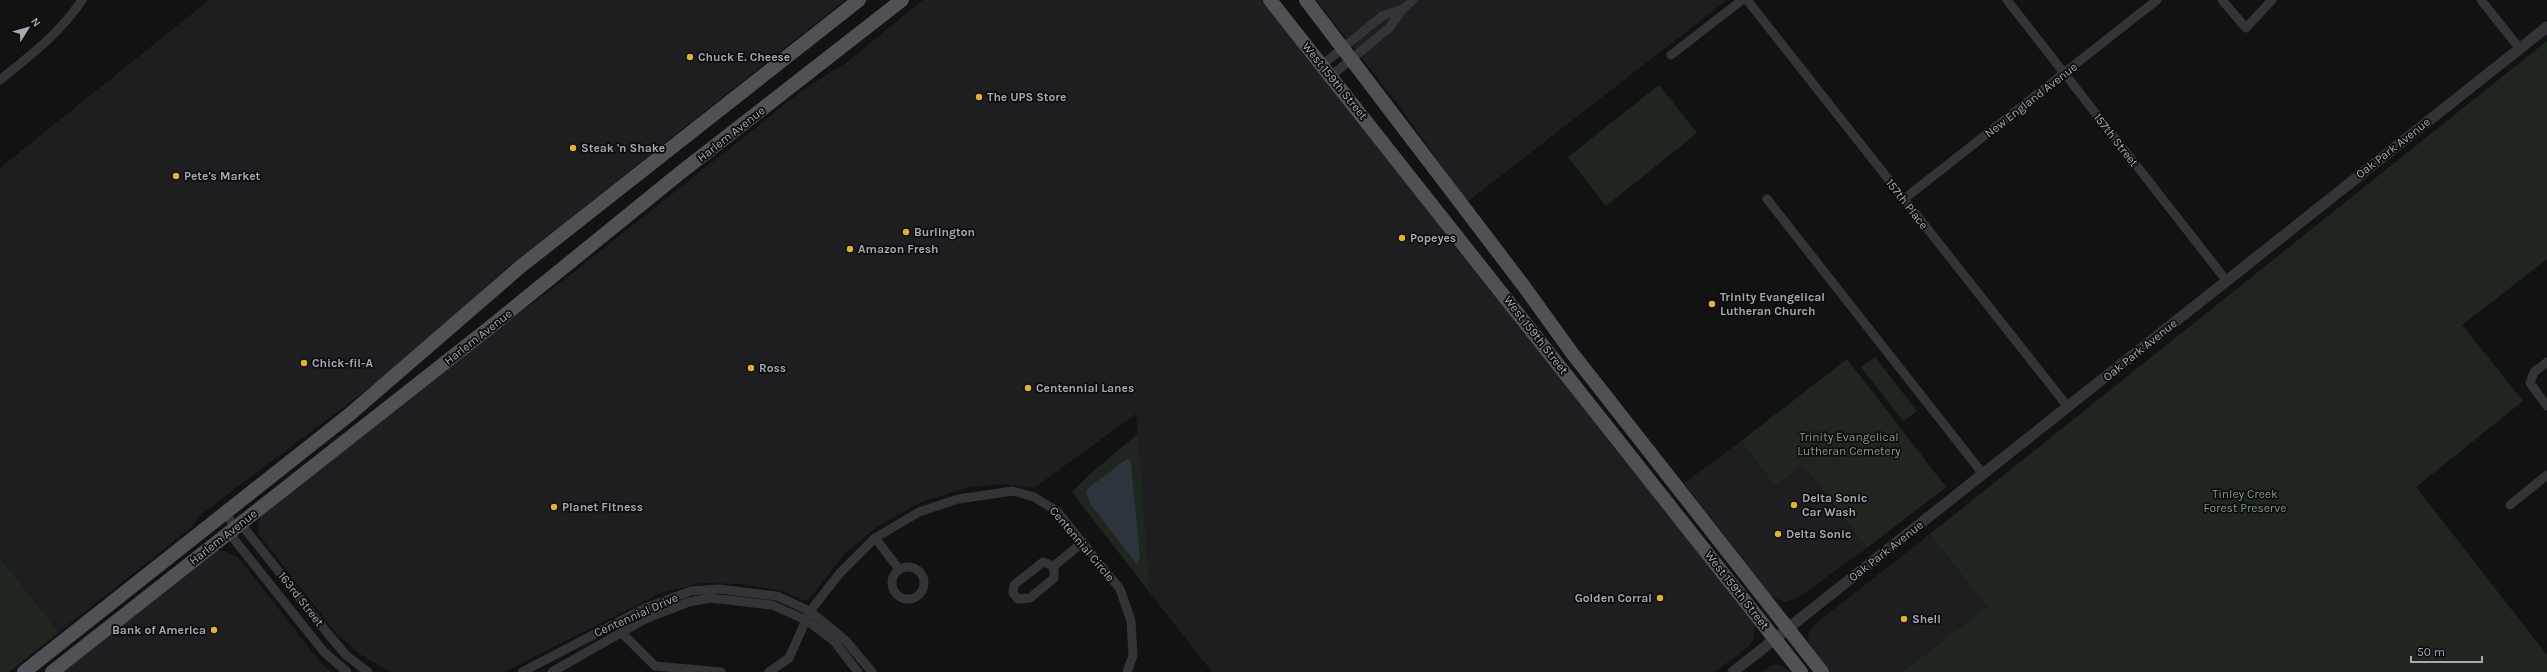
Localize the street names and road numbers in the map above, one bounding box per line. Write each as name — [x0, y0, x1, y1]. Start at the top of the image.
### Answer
street label: West 159th Street — [1300, 40, 1371, 123]
street label: New England Avenue — [1982, 60, 2080, 140]
street label: Harlem Avenue — [694, 103, 768, 165]
street label: 157th Street — [2091, 111, 2141, 170]
street label: Oak Park Avenue — [2353, 115, 2433, 181]
street label: 157th Place — [1883, 176, 1931, 232]
street label: West 159th Street — [1501, 293, 1571, 377]
street label: Harlem Avenue — [441, 306, 515, 368]
street label: Oak Park Avenue — [2100, 316, 2180, 384]
street label: Centennial Circle — [1047, 504, 1117, 584]
street label: Harlem Avenue — [186, 506, 260, 568]
street label: Oak Park Avenue — [1846, 518, 1926, 584]
street label: West 159th Street — [1702, 548, 1772, 632]
street label: 163rd Street — [275, 569, 327, 629]
street label: Centennial Drive — [592, 590, 680, 640]

